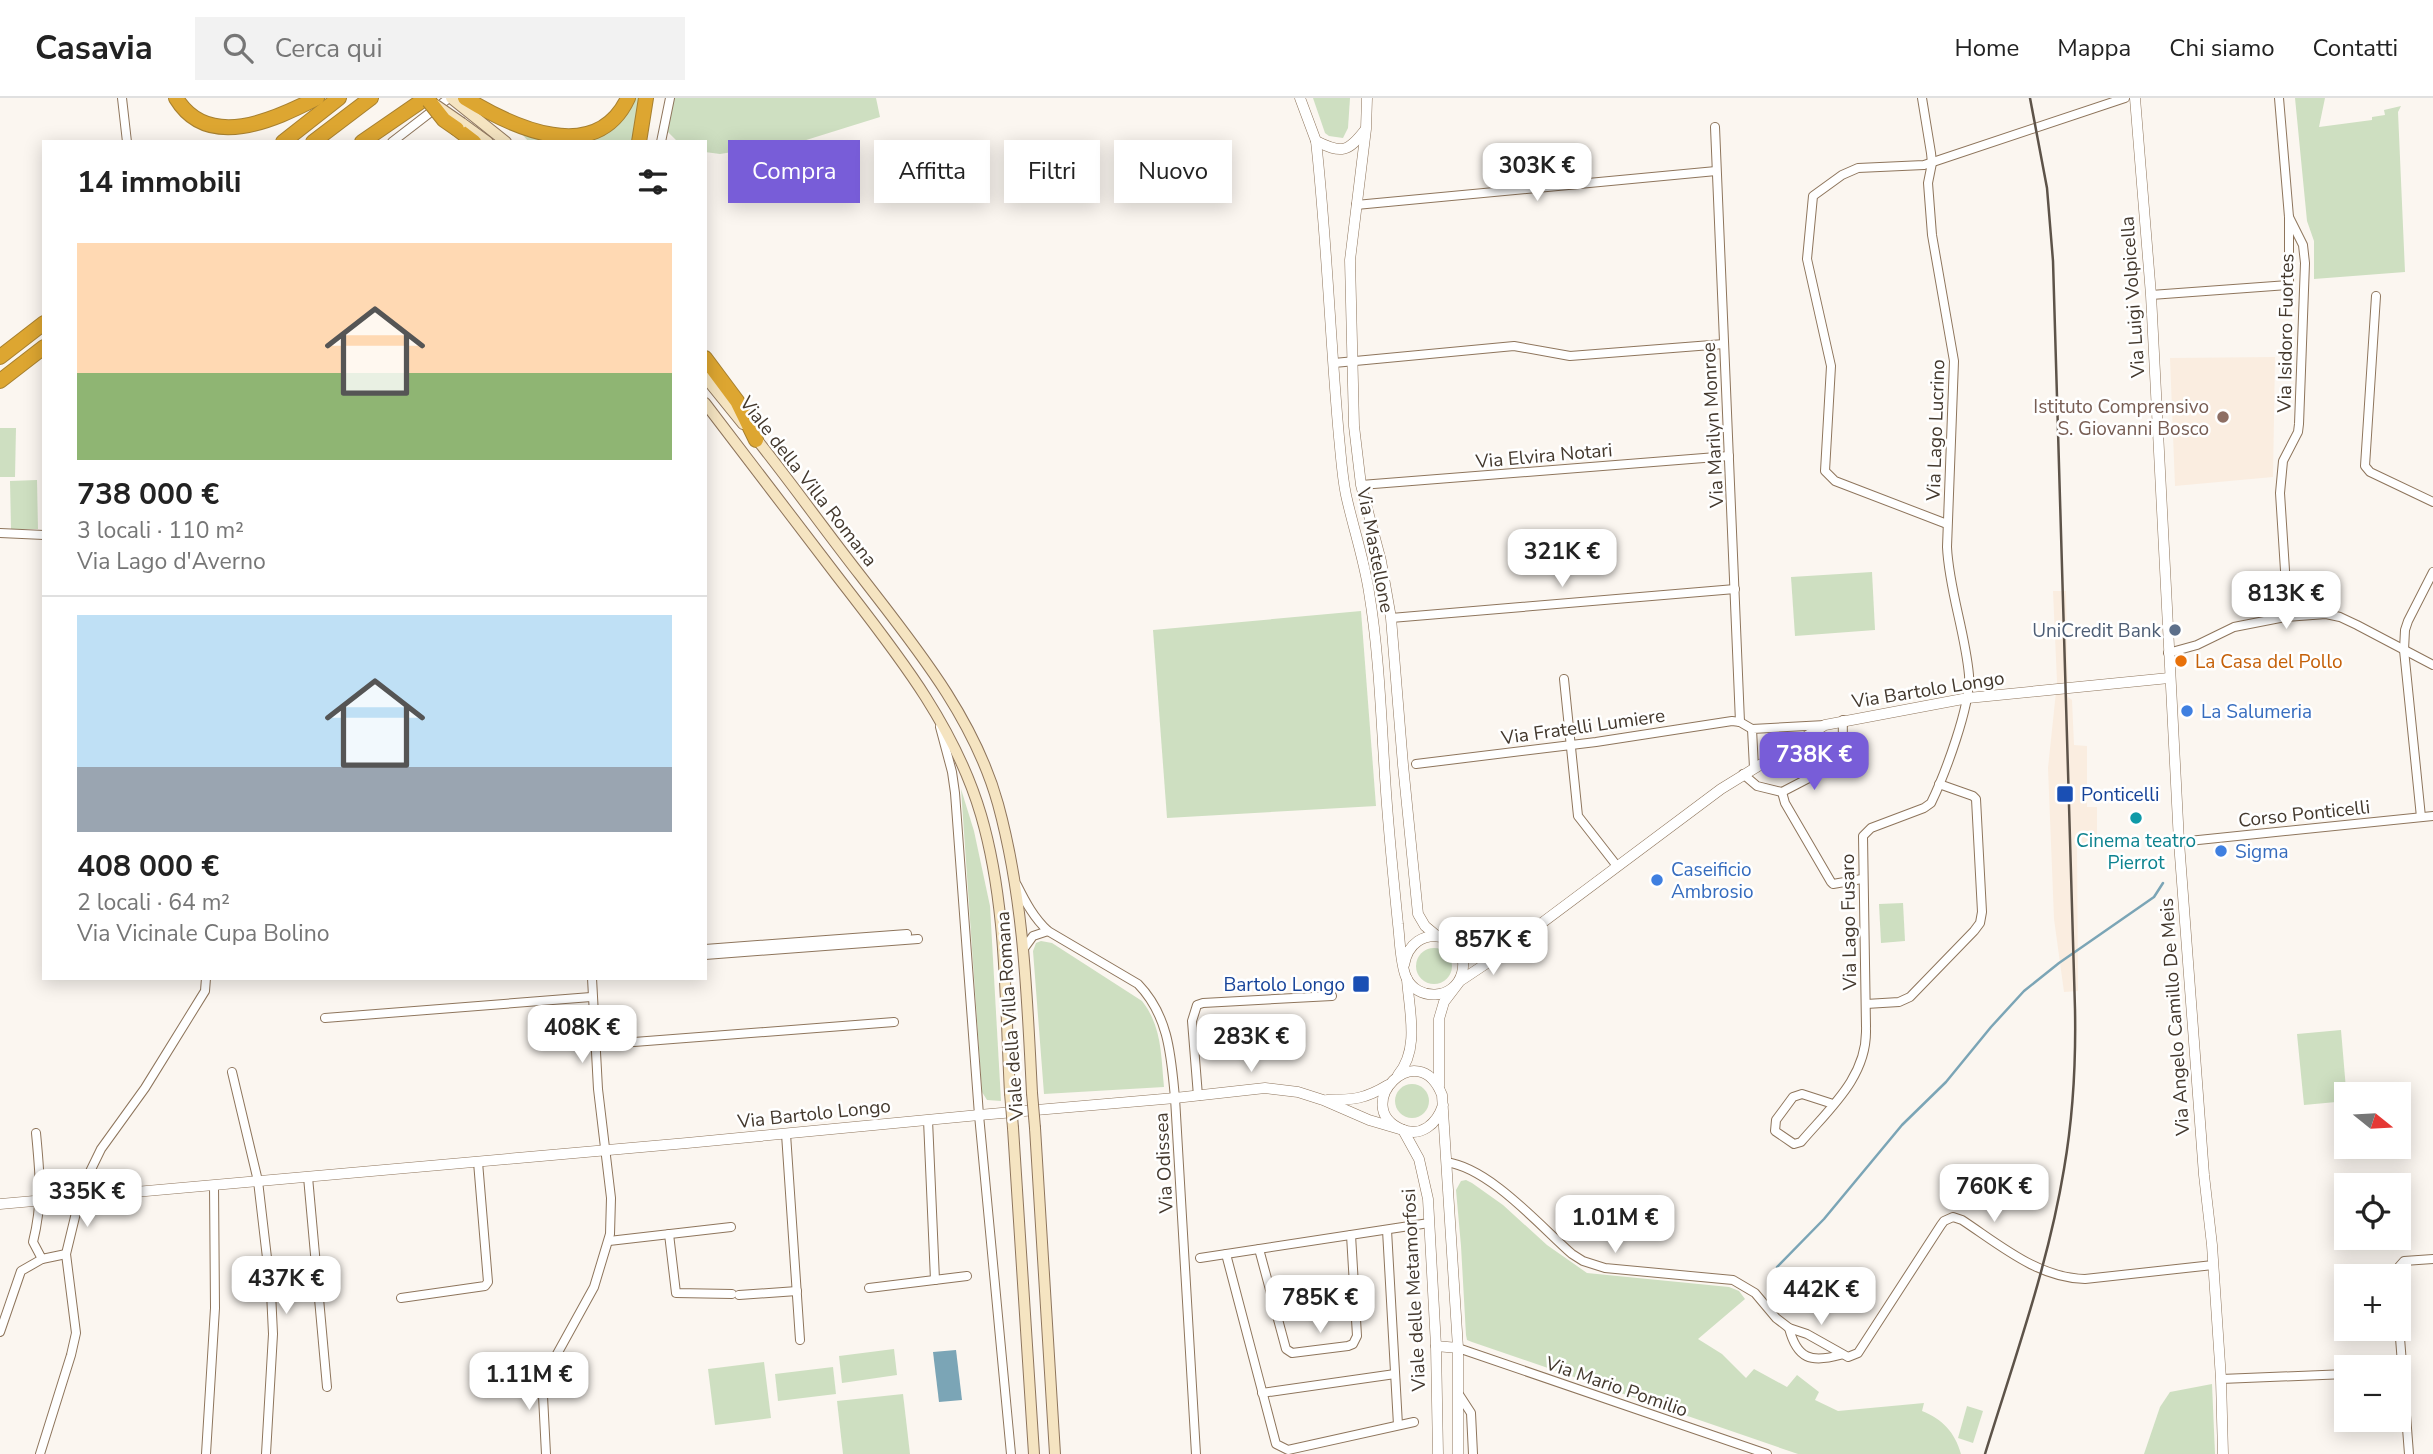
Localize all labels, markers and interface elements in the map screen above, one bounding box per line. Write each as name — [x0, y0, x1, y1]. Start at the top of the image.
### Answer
search box — [195, 17, 685, 80]
text: Casavia — [35, 26, 153, 71]
icon: search — [219, 29, 257, 67]
text: Cerca qui — [275, 31, 382, 66]
text: Home — [1954, 32, 2019, 64]
text: Mappa — [2057, 32, 2131, 64]
text: Chi siamo — [2169, 32, 2275, 64]
text: Contatti — [2313, 32, 2398, 64]
chip: Compra — [728, 140, 860, 203]
chip: Affitta — [874, 140, 990, 203]
chip: Filtri — [1004, 140, 1100, 203]
chip: Nuovo — [1114, 140, 1232, 203]
pin: 303K € — [1480, 144, 1594, 203]
text: 303K € — [1499, 150, 1575, 181]
text: 14 immobili — [77, 162, 242, 203]
icon: filters — [634, 163, 672, 201]
street label: Via Luigi Volpicella — [2114, 215, 2152, 380]
street label: Via Isidoro Fuortes — [2272, 253, 2300, 414]
icon: home — [312, 288, 438, 414]
street label: Via Marilyn Monroe — [1696, 341, 1730, 509]
street label: Via Lago Lucrino — [1921, 359, 1951, 502]
street label: Viale della Villa Romana — [733, 390, 883, 572]
place label: Istituto Comprensivo S. Giovanni Bosco — [2033, 394, 2209, 442]
marker: Istituto Comprensivo S. Giovanni Bosco — [2215, 409, 2231, 425]
street label: Via Elvira Notari — [1474, 437, 1614, 475]
text: 738 000 € — [77, 474, 219, 515]
street label: Via Mastellone — [1350, 484, 1400, 615]
text: 3 locali · 110 m² — [77, 515, 244, 546]
pin: 321K € — [1505, 530, 1619, 589]
text: 321K € — [1524, 536, 1600, 567]
text: Via Lago d'Averno — [77, 546, 266, 577]
pin: 813K € — [2229, 572, 2343, 631]
text: 813K € — [2248, 578, 2324, 609]
place label: UniCredit Bank — [2032, 618, 2161, 644]
marker: UniCredit Bank — [2167, 622, 2183, 638]
place label: La Casa del Pollo — [2195, 649, 2342, 675]
marker: La Casa del Pollo — [2173, 653, 2189, 669]
icon: home — [312, 660, 438, 786]
street label: Via Bartolo Longo — [1849, 665, 2006, 715]
place label: La Salumeria — [2201, 699, 2312, 725]
street label: Via Fratelli Lumiere — [1499, 703, 1667, 751]
marker: La Salumeria — [2179, 703, 2195, 719]
pin: 738K € — [1757, 732, 1871, 792]
text: 738K € — [1776, 739, 1852, 770]
place label: Ponticelli — [2081, 782, 2159, 808]
marker: Ponticelli — [2055, 784, 2075, 804]
street label: Corso Ponticelli — [2237, 794, 2371, 834]
marker: Cinema teatro Pierrot — [2128, 810, 2144, 826]
place label: Cinema teatro Pierrot — [2076, 828, 2196, 876]
place label: Sigma — [2235, 839, 2289, 865]
marker: Sigma — [2213, 843, 2229, 859]
text: 408 000 € — [77, 846, 219, 887]
street label: Via Lago Fusaro — [1835, 853, 1863, 992]
place label: Caseificio Ambrosio — [1671, 857, 1754, 905]
marker: Caseificio Ambrosio — [1649, 872, 1665, 888]
text: 2 locali · 64 m² — [77, 887, 230, 918]
street label: Via Angelo Camillo De Meis — [2154, 897, 2196, 1138]
street label: Viale della Villa Romana — [990, 911, 1030, 1122]
text: Via Vicinale Cupa Bolino — [77, 918, 330, 949]
pin: 857K € — [1436, 918, 1550, 977]
text: 857K € — [1455, 924, 1531, 955]
place label: Bartolo Longo — [1223, 972, 1345, 998]
marker: Bartolo Longo — [1351, 974, 1371, 994]
pin: 408K € — [525, 1006, 639, 1065]
text: 408K € — [544, 1012, 620, 1043]
pin: 283K € — [1194, 1014, 1308, 1074]
text: 283K € — [1213, 1021, 1289, 1052]
north arrow — [2334, 1082, 2412, 1158]
map controls — [2334, 1082, 2411, 1432]
street label: Via Bartolo Longo — [735, 1093, 892, 1135]
street label: Via Odissea — [1148, 1112, 1180, 1215]
pin: 760K € — [1937, 1164, 2051, 1224]
pin: 335K € — [30, 1170, 144, 1229]
text: 760K € — [1956, 1171, 2032, 1202]
button: locate — [2334, 1173, 2411, 1250]
text: 335K € — [49, 1176, 125, 1207]
street label: Viale delle Metamorfosi — [1396, 1188, 1432, 1393]
pin: 1.01M € — [1550, 1196, 1680, 1255]
text: 1.01M € — [1571, 1202, 1659, 1233]
pin: 437K € — [229, 1256, 343, 1316]
text: 437K € — [248, 1263, 324, 1294]
button: + — [2334, 1264, 2411, 1341]
pin: 442K € — [1764, 1268, 1878, 1327]
text: 442K € — [1783, 1274, 1859, 1305]
pin: 785K € — [1263, 1276, 1377, 1335]
text: 785K € — [1282, 1282, 1358, 1313]
street label: Via Mario Pomilio — [1541, 1350, 1691, 1423]
pin: 1.11M € — [464, 1352, 594, 1412]
button: − — [2334, 1355, 2411, 1432]
text: 1.11M € — [485, 1359, 573, 1390]

